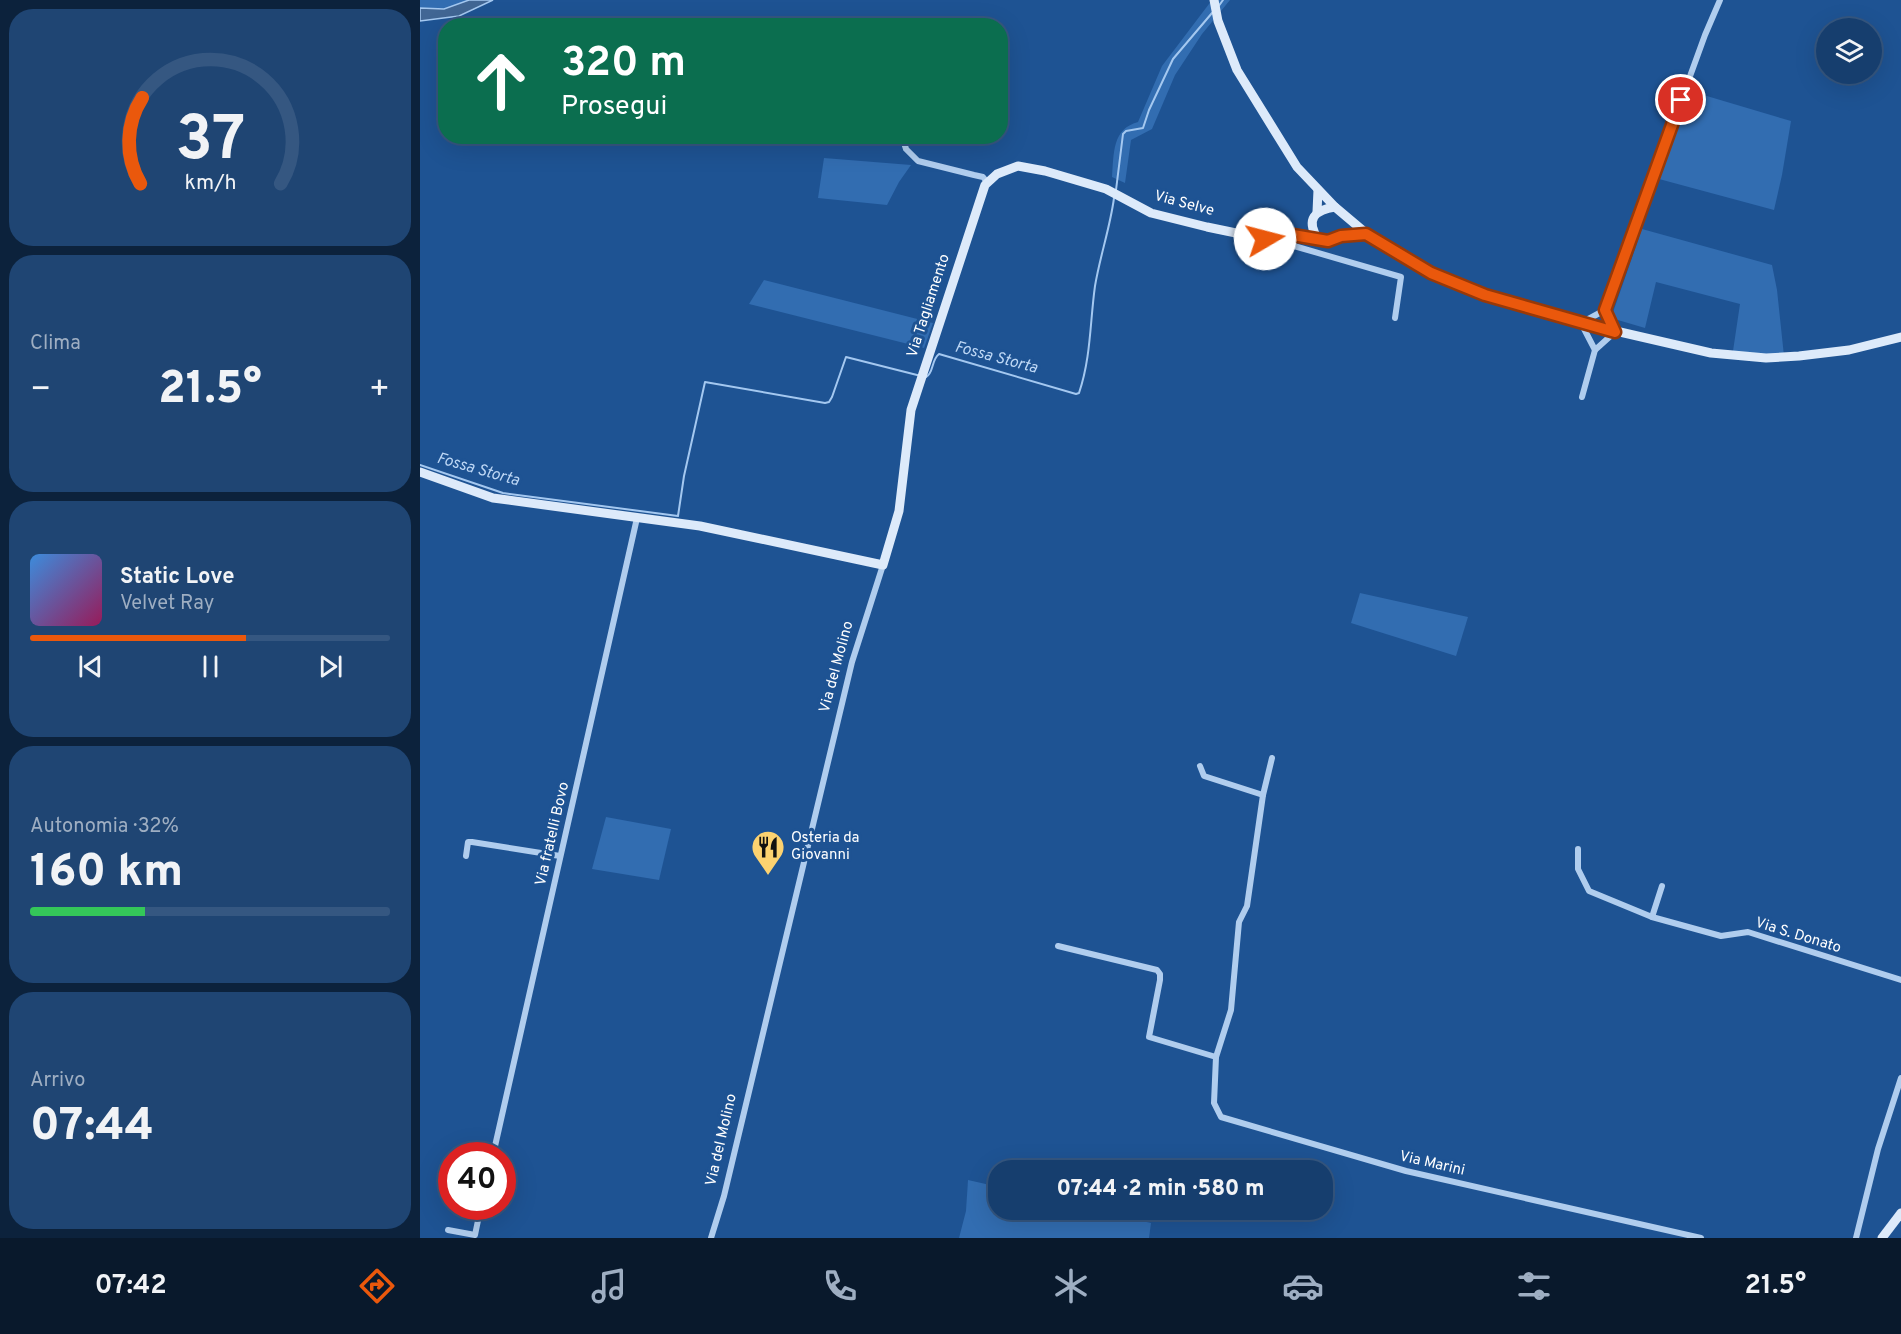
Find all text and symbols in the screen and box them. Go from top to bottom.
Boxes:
map controls [1816,18,1882,84]
button: layers [1816,18,1882,84]
text: 320 m [561,38,686,91]
icon: ahead [462,42,540,120]
pin [1655,74,1706,125]
icon: arrive [1664,83,1697,116]
text: Prosegui [561,90,667,124]
text: 37 [175,104,245,183]
text: km/h [184,171,236,198]
street label: Via Selve [1152,187,1216,221]
position arrow [1233,207,1297,271]
street label: Via Tagliamento [903,252,955,360]
text: Clima [30,331,81,357]
water label: Fossa Storta [952,337,1040,379]
text: 21.5° [158,362,262,419]
text: − [30,370,51,412]
text: + [369,370,390,412]
water label: Fossa Storta [434,449,522,492]
text: Static Love [120,564,234,591]
text: Velvet Ray [120,591,214,617]
street label: Via del Molino [816,619,858,715]
icon: previous [74,650,107,683]
icon: pause [194,650,227,683]
icon: next [314,650,347,683]
street label: Via fratelli Bovo [532,780,574,888]
text: Autonomia · 32% [30,814,179,840]
restaurant icon: Osteria da Giovanni [750,829,786,876]
place label: Osteria da Giovanni [791,829,860,865]
text: 160 km [30,845,183,902]
street label: Via S. Donato [1753,914,1843,958]
text: Arrivo [30,1068,85,1094]
street label: Via del Molino [702,1092,742,1188]
text: 07:44 [30,1099,154,1156]
speed limit sign: 40 [438,1142,516,1220]
street label: Via Marini [1397,1147,1467,1181]
text: 07:44 · 2 min · 580 m [1057,1176,1264,1203]
icon: directions [356,1265,398,1307]
icon: music [588,1265,630,1307]
icon: phone [819,1265,861,1307]
icon: climate [1050,1265,1092,1307]
icon: car [1282,1265,1324,1307]
icon: filters [1513,1265,1555,1307]
text: 07:42 [95,1269,167,1303]
text: 21.5° [1745,1269,1806,1303]

